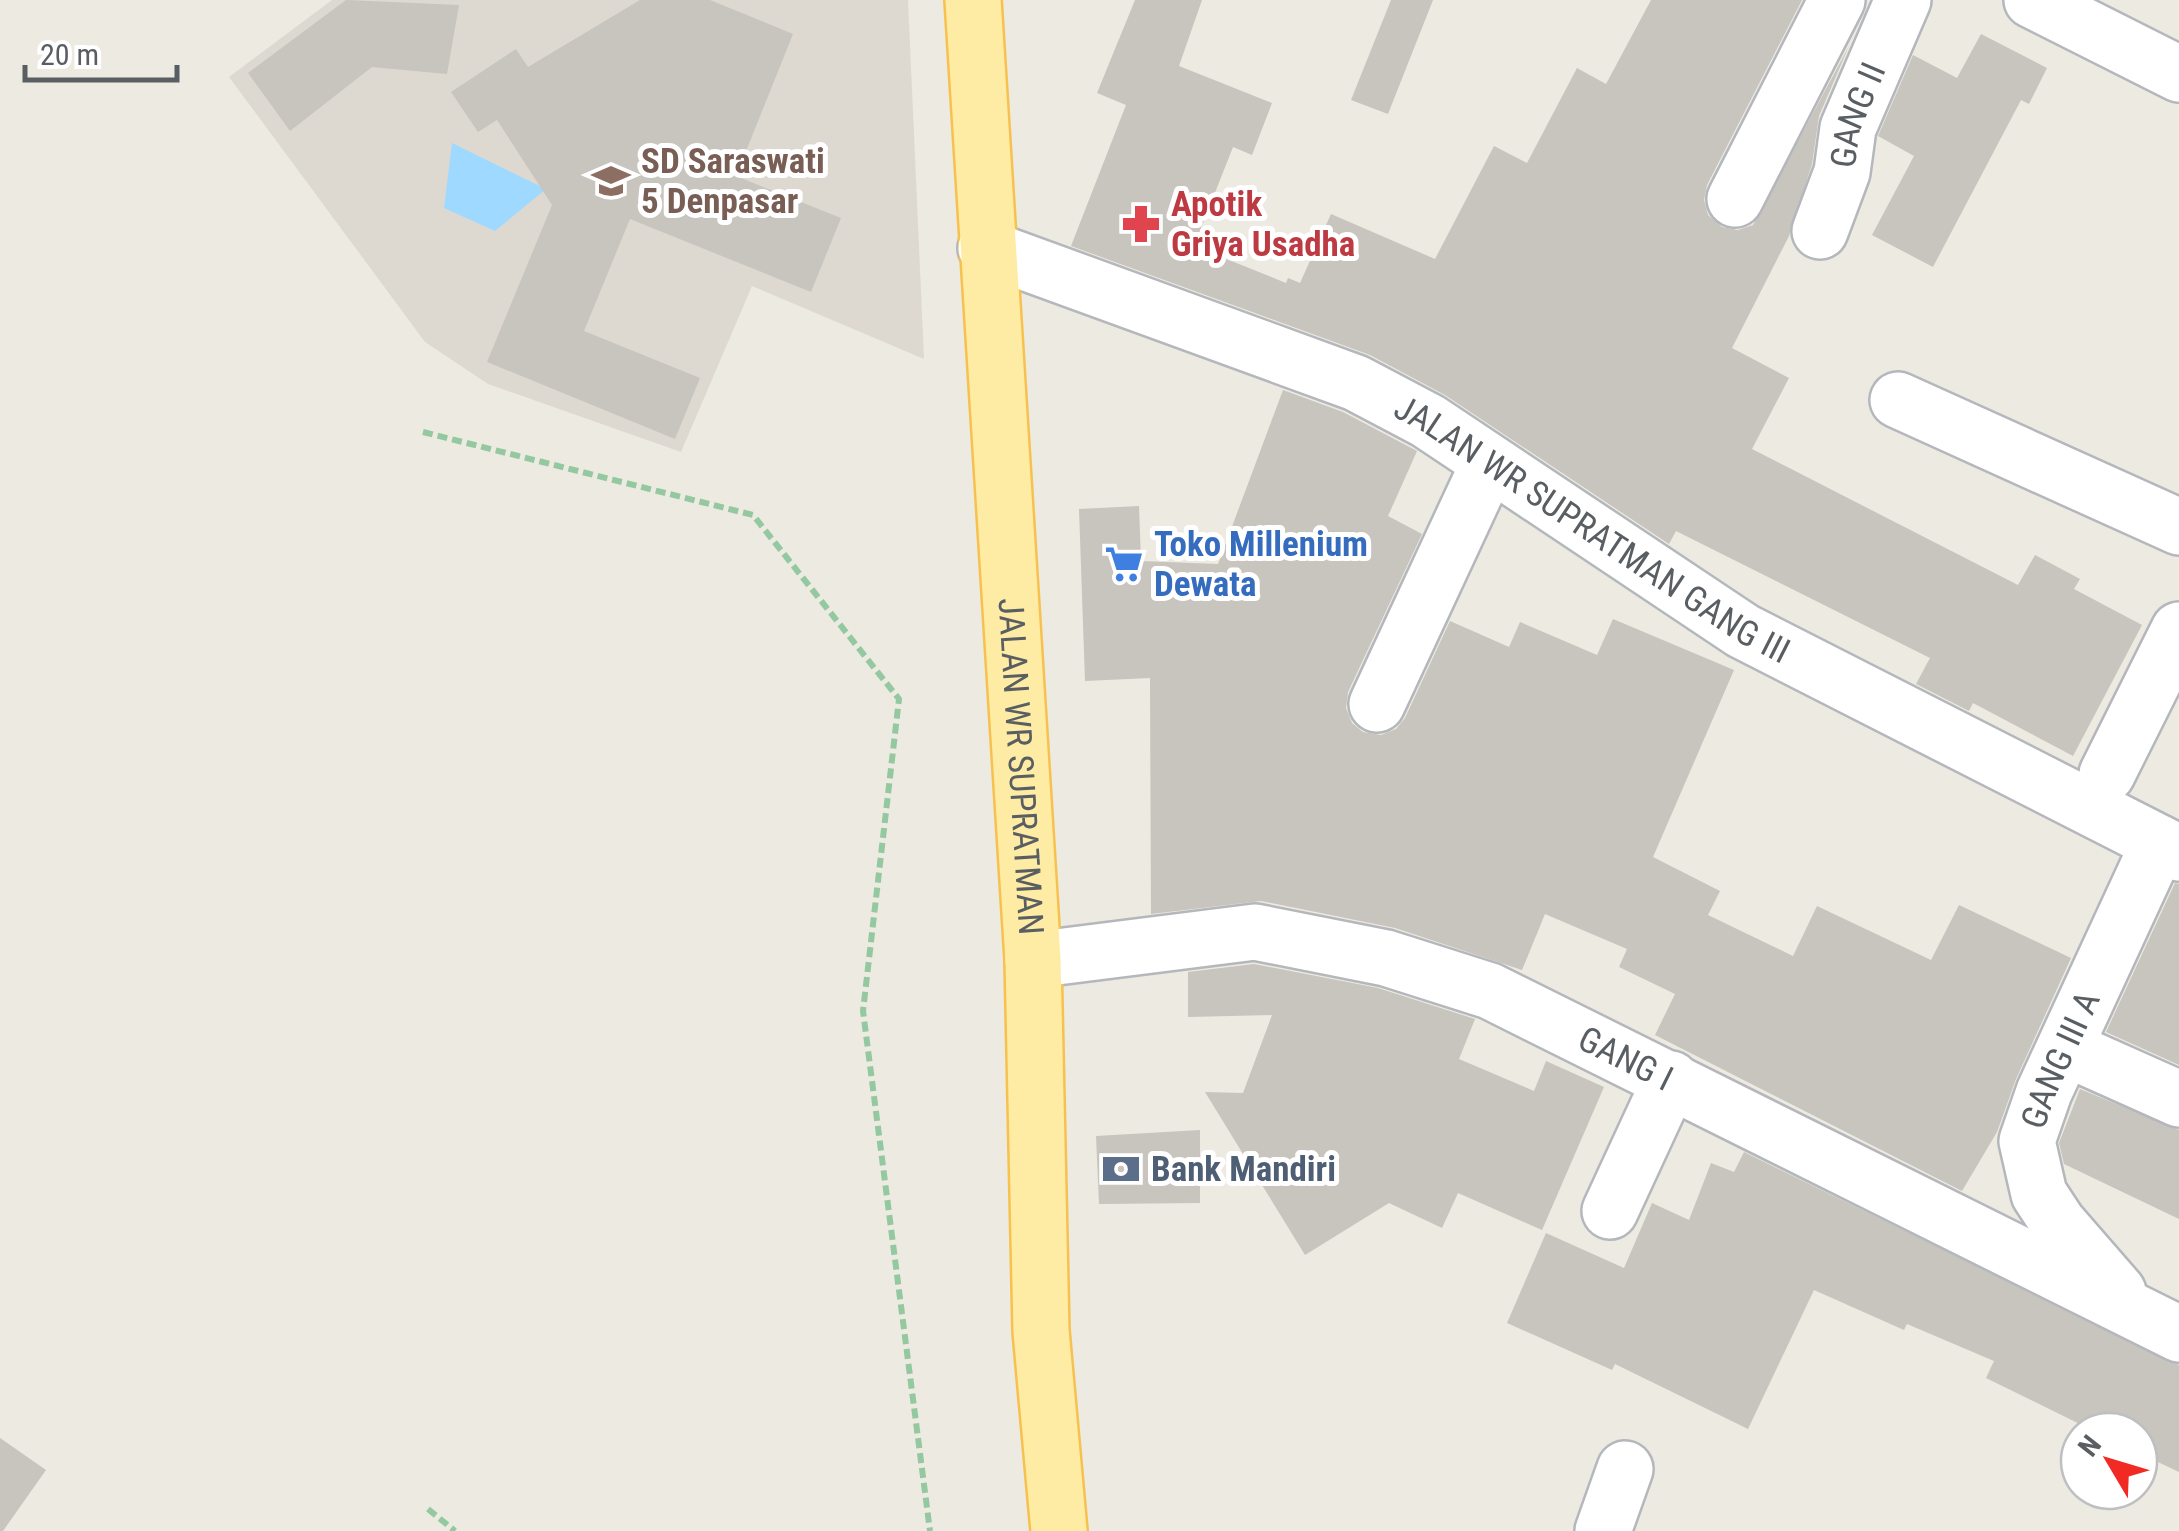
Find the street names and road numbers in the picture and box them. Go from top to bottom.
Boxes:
street label: GANG II [1823,57,1895,170]
street label: JALAN WR SUPRATMAN GANG III [1387,387,1796,672]
street label: JALAN WR SUPRATMAN [989,597,1051,936]
street label: GANG III A [2013,985,2109,1134]
street label: GANG I [1572,1018,1679,1100]

